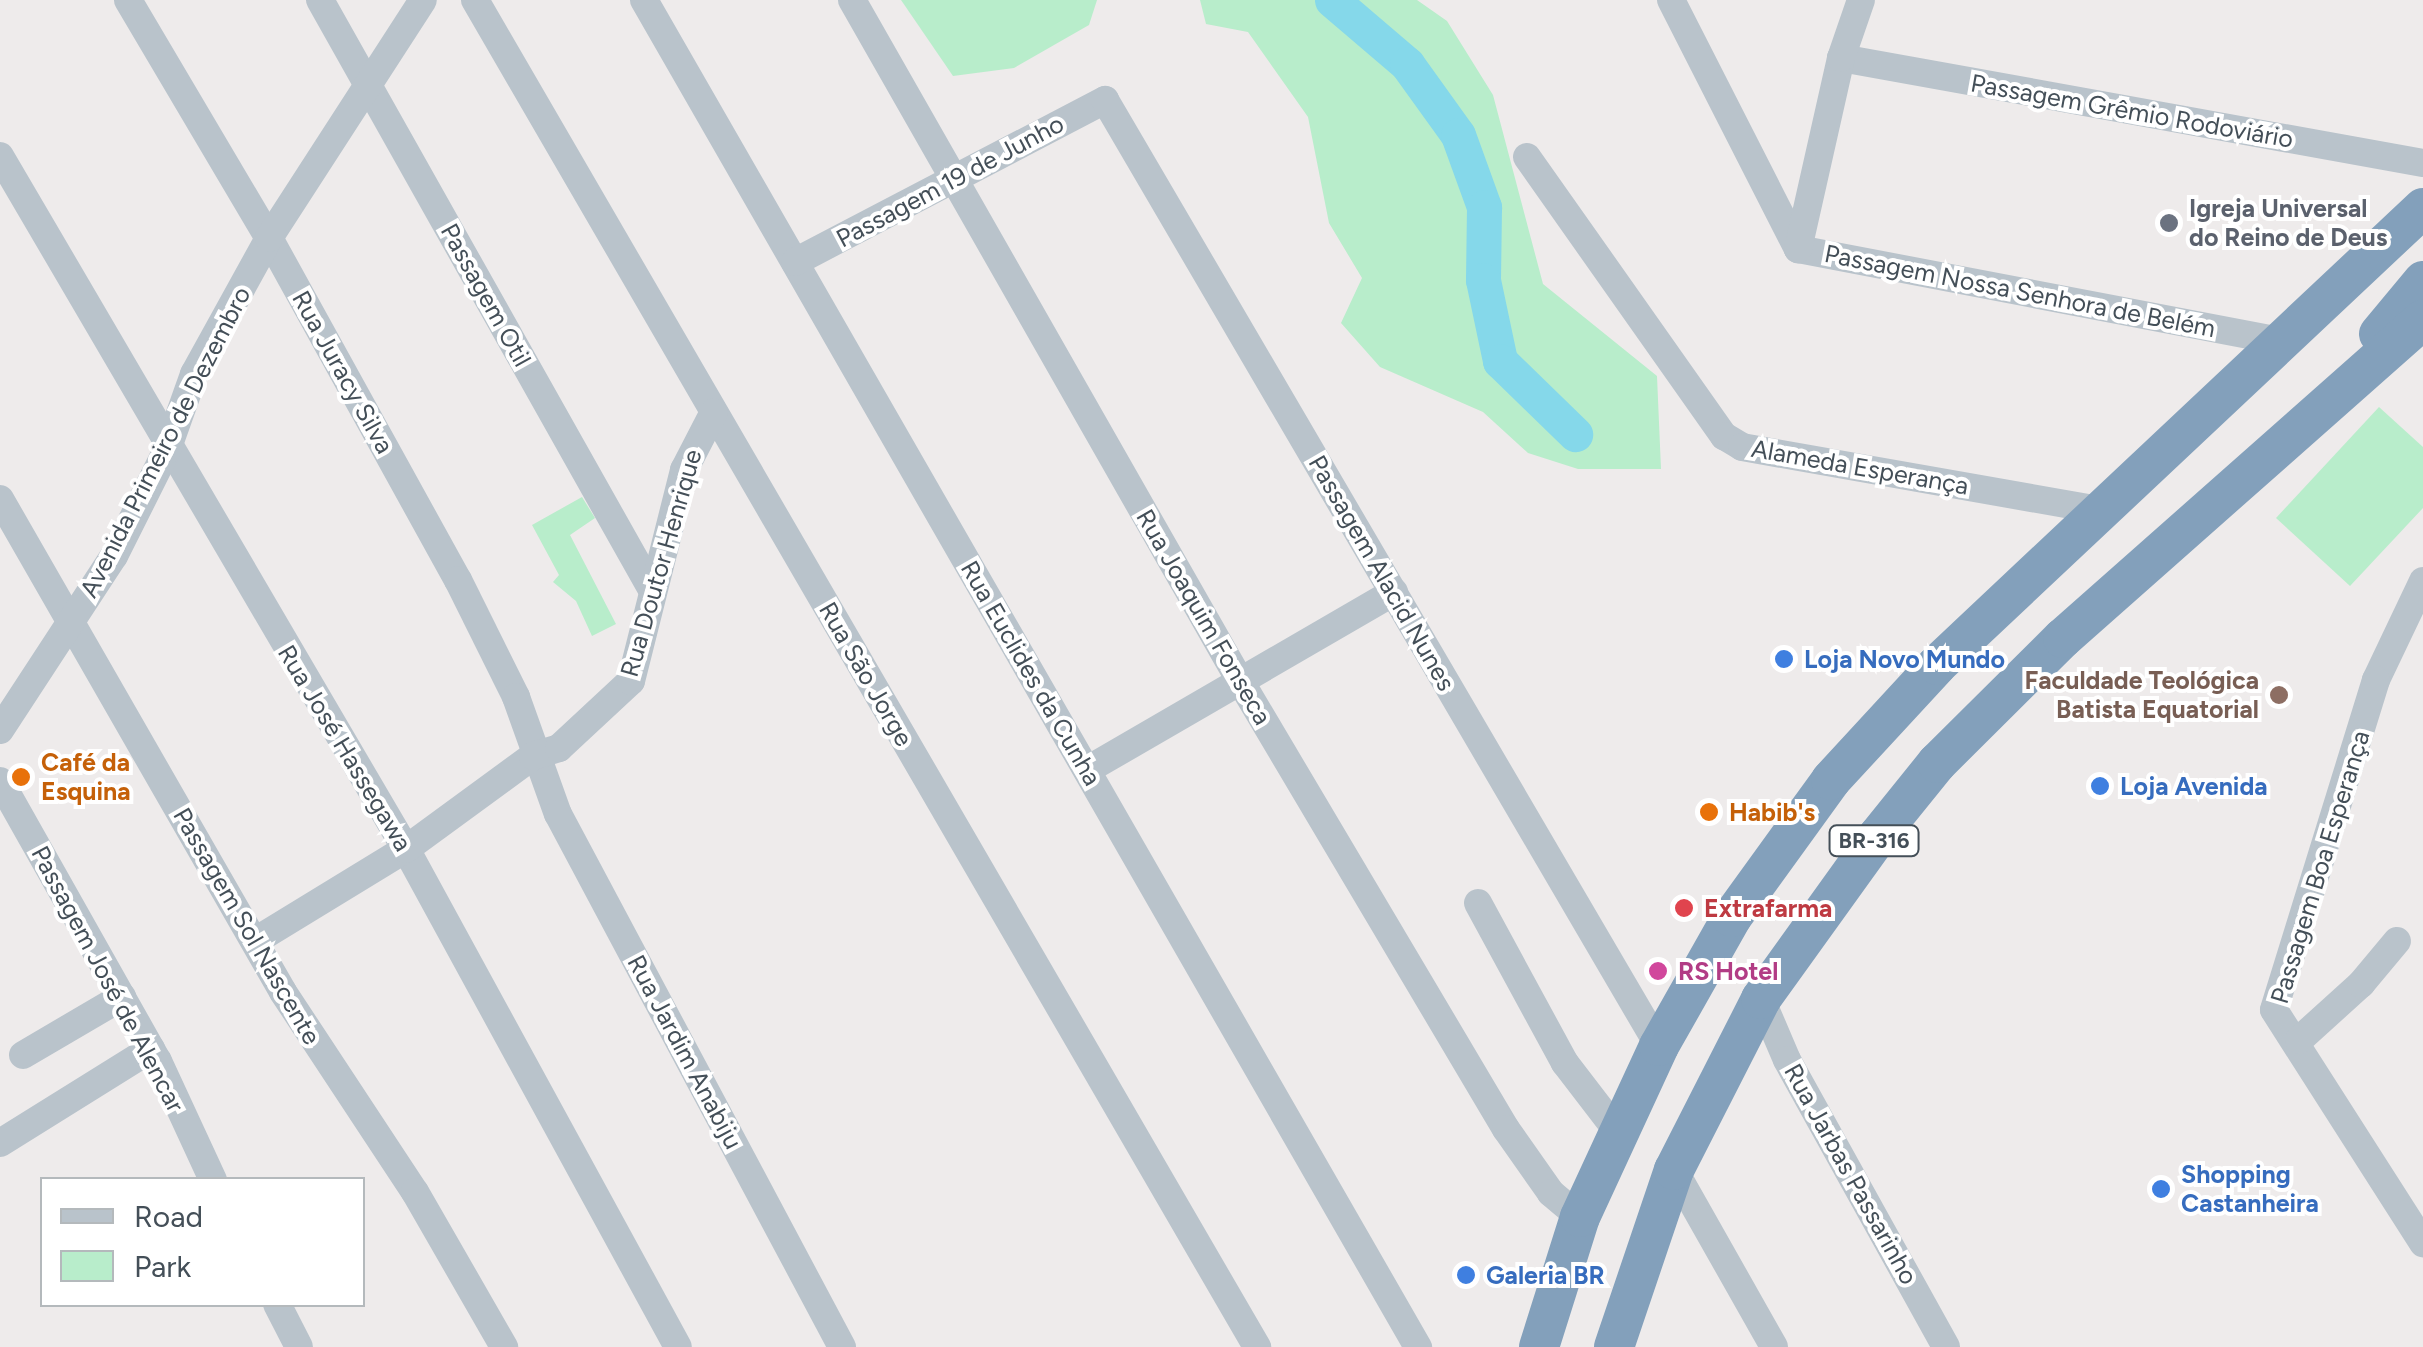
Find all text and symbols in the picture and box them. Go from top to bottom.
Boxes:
street label: Passagem Grêmio Rodoviário [1968,68,2296,154]
street label: Passagem 19 de Junho [831,108,1069,254]
place label: Igreja Universal do Reino de Deus [2189,194,2387,253]
marker: Igreja Universal do Reino de Deus [2158,212,2180,234]
street label: Passagem Otil [434,218,538,372]
street label: Passagem Nossa Senhora de Belém [1822,238,2218,344]
street label: Avenida Primeiro de Dezembro [73,282,257,602]
street label: Rua Juracy Silva [286,285,400,459]
street label: Alameda Esperança [1749,433,1971,501]
street label: Rua Doutor Henrique [614,446,708,680]
street label: Passagem Alacid Nunes [1302,450,1462,696]
street label: Rua Joaquim Fonseca [1130,504,1278,730]
street label: Rua Euclides da Cunha [954,555,1108,791]
street label: Rua São Jorge [813,597,919,751]
street label: Rua José Hassegawa [272,639,418,857]
place label: Loja Novo Mundo [1804,644,2005,674]
marker: Loja Novo Mundo [1773,648,1795,670]
place label: Faculdade Teológica Batista Equatorial [2025,666,2259,725]
marker: Faculdade Teológica Batista Equatorial [2268,684,2290,706]
street label: Passagem Boa Esperança [2264,727,2376,1007]
place label: Café da Esquina [41,748,130,807]
marker: Café da Esquina [10,766,32,788]
place label: Loja Avenida [2120,771,2268,801]
marker: Loja Avenida [2089,775,2111,797]
place label: Habib's [1729,797,1815,827]
marker: Habib's [1698,801,1720,823]
street label: Passagem Sol Nascente [167,802,327,1050]
road number: BR-316 [1826,824,1922,858]
street label: Passagem José de Alencar [25,841,191,1117]
place label: Extrafarma [1704,893,1832,923]
marker: Extrafarma [1673,897,1695,919]
street label: Rua Jardim Anabiju [621,950,749,1154]
place label: RS Hotel [1678,956,1778,986]
marker: RS Hotel [1647,960,1669,982]
street label: Rua Jarbas Passarinho [1778,1058,1924,1290]
place label: Shopping Castanheira [2181,1160,2319,1219]
legend [40,1177,365,1307]
marker: Shopping Castanheira [2150,1178,2172,1200]
text: Road [134,1198,203,1235]
text: Park [134,1248,191,1285]
place label: Galeria BR [1486,1260,1605,1290]
marker: Galeria BR [1455,1264,1477,1286]

